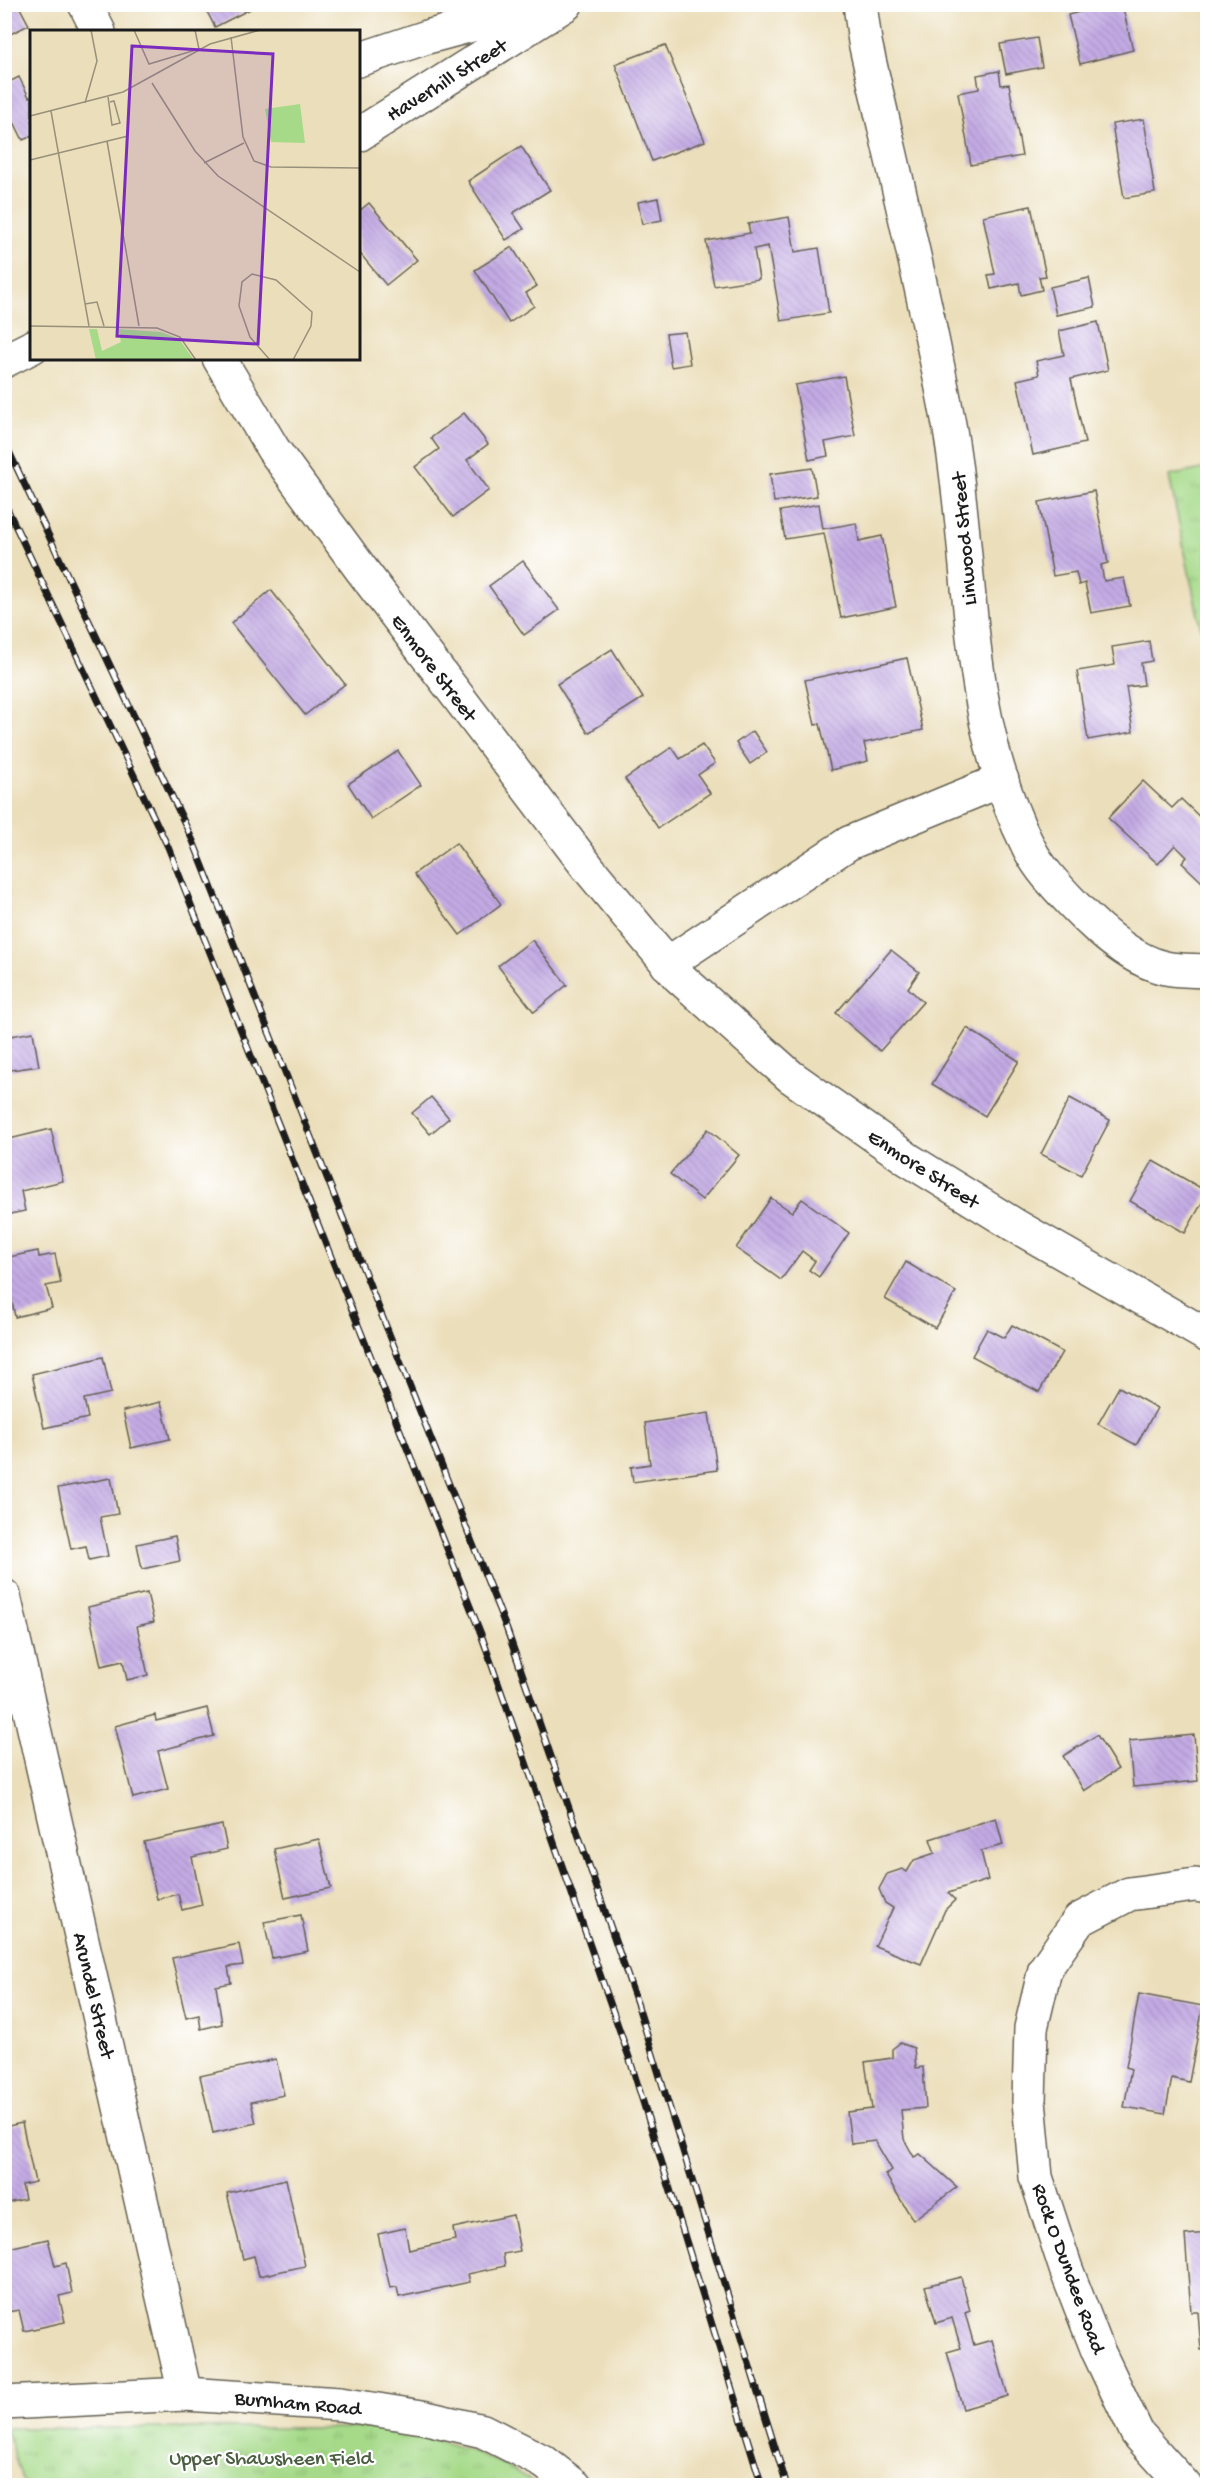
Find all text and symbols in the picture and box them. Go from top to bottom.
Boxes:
inset map [30,30,360,360]
street label: Haverhill Street [383,34,515,129]
street label: Linwood Street [948,469,985,606]
street label: Enmore Street [384,610,482,730]
street label: Enmore Street [862,1126,985,1218]
street label: Arundel Street [65,1930,119,2064]
street label: Rock O Dundee Road [1024,2181,1110,2359]
street label: Burnham Road [233,2387,364,2424]
park label: Upper Shawsheen Field [169,2448,375,2473]

